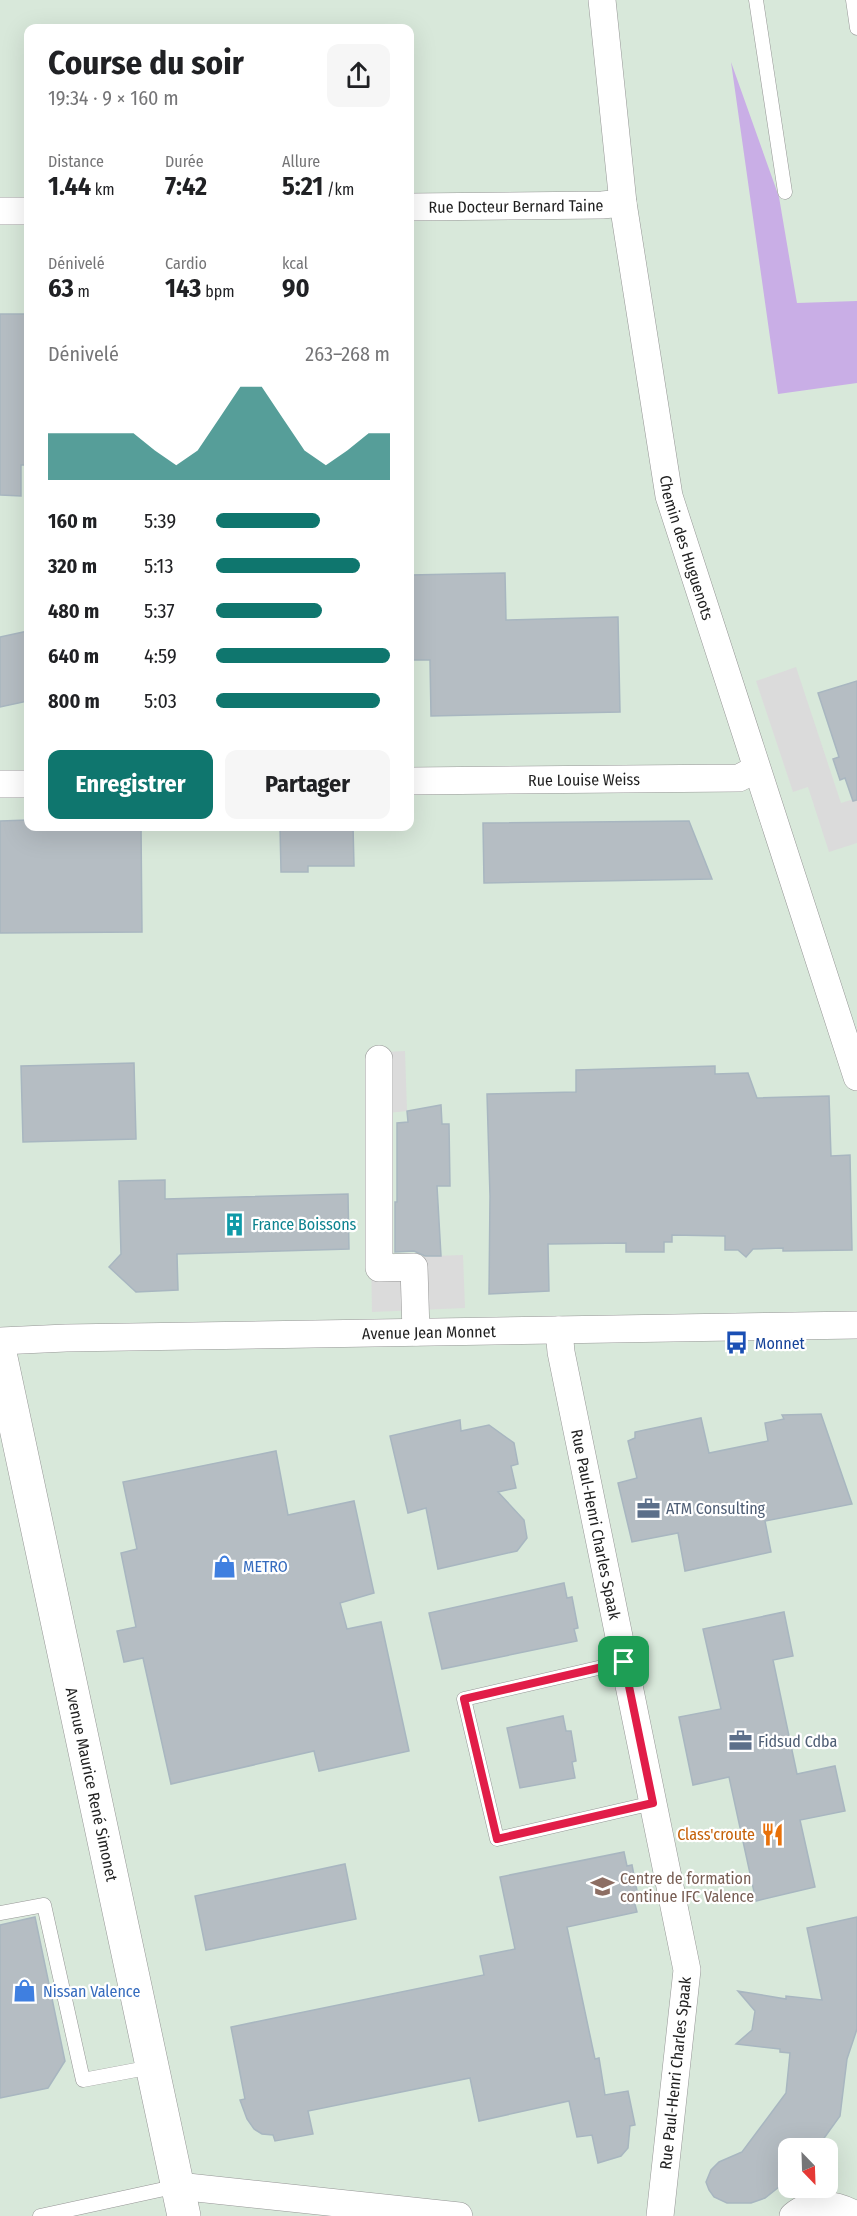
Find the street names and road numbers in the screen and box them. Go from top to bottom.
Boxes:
street label: Rue Docteur Bernard Taine [428,196,604,217]
street label: Chemin des Huguenots [656,474,718,623]
street label: Rue Louise Weiss [528,770,640,790]
street label: Avenue Jean Monnet [362,1322,497,1343]
street label: Rue Paul-Henri Charles Spaak [567,1428,624,1622]
street label: Avenue Maurice René Simonet [62,1686,122,1884]
street label: Rue Paul-Henri Charles Spaak [656,1975,695,2170]

